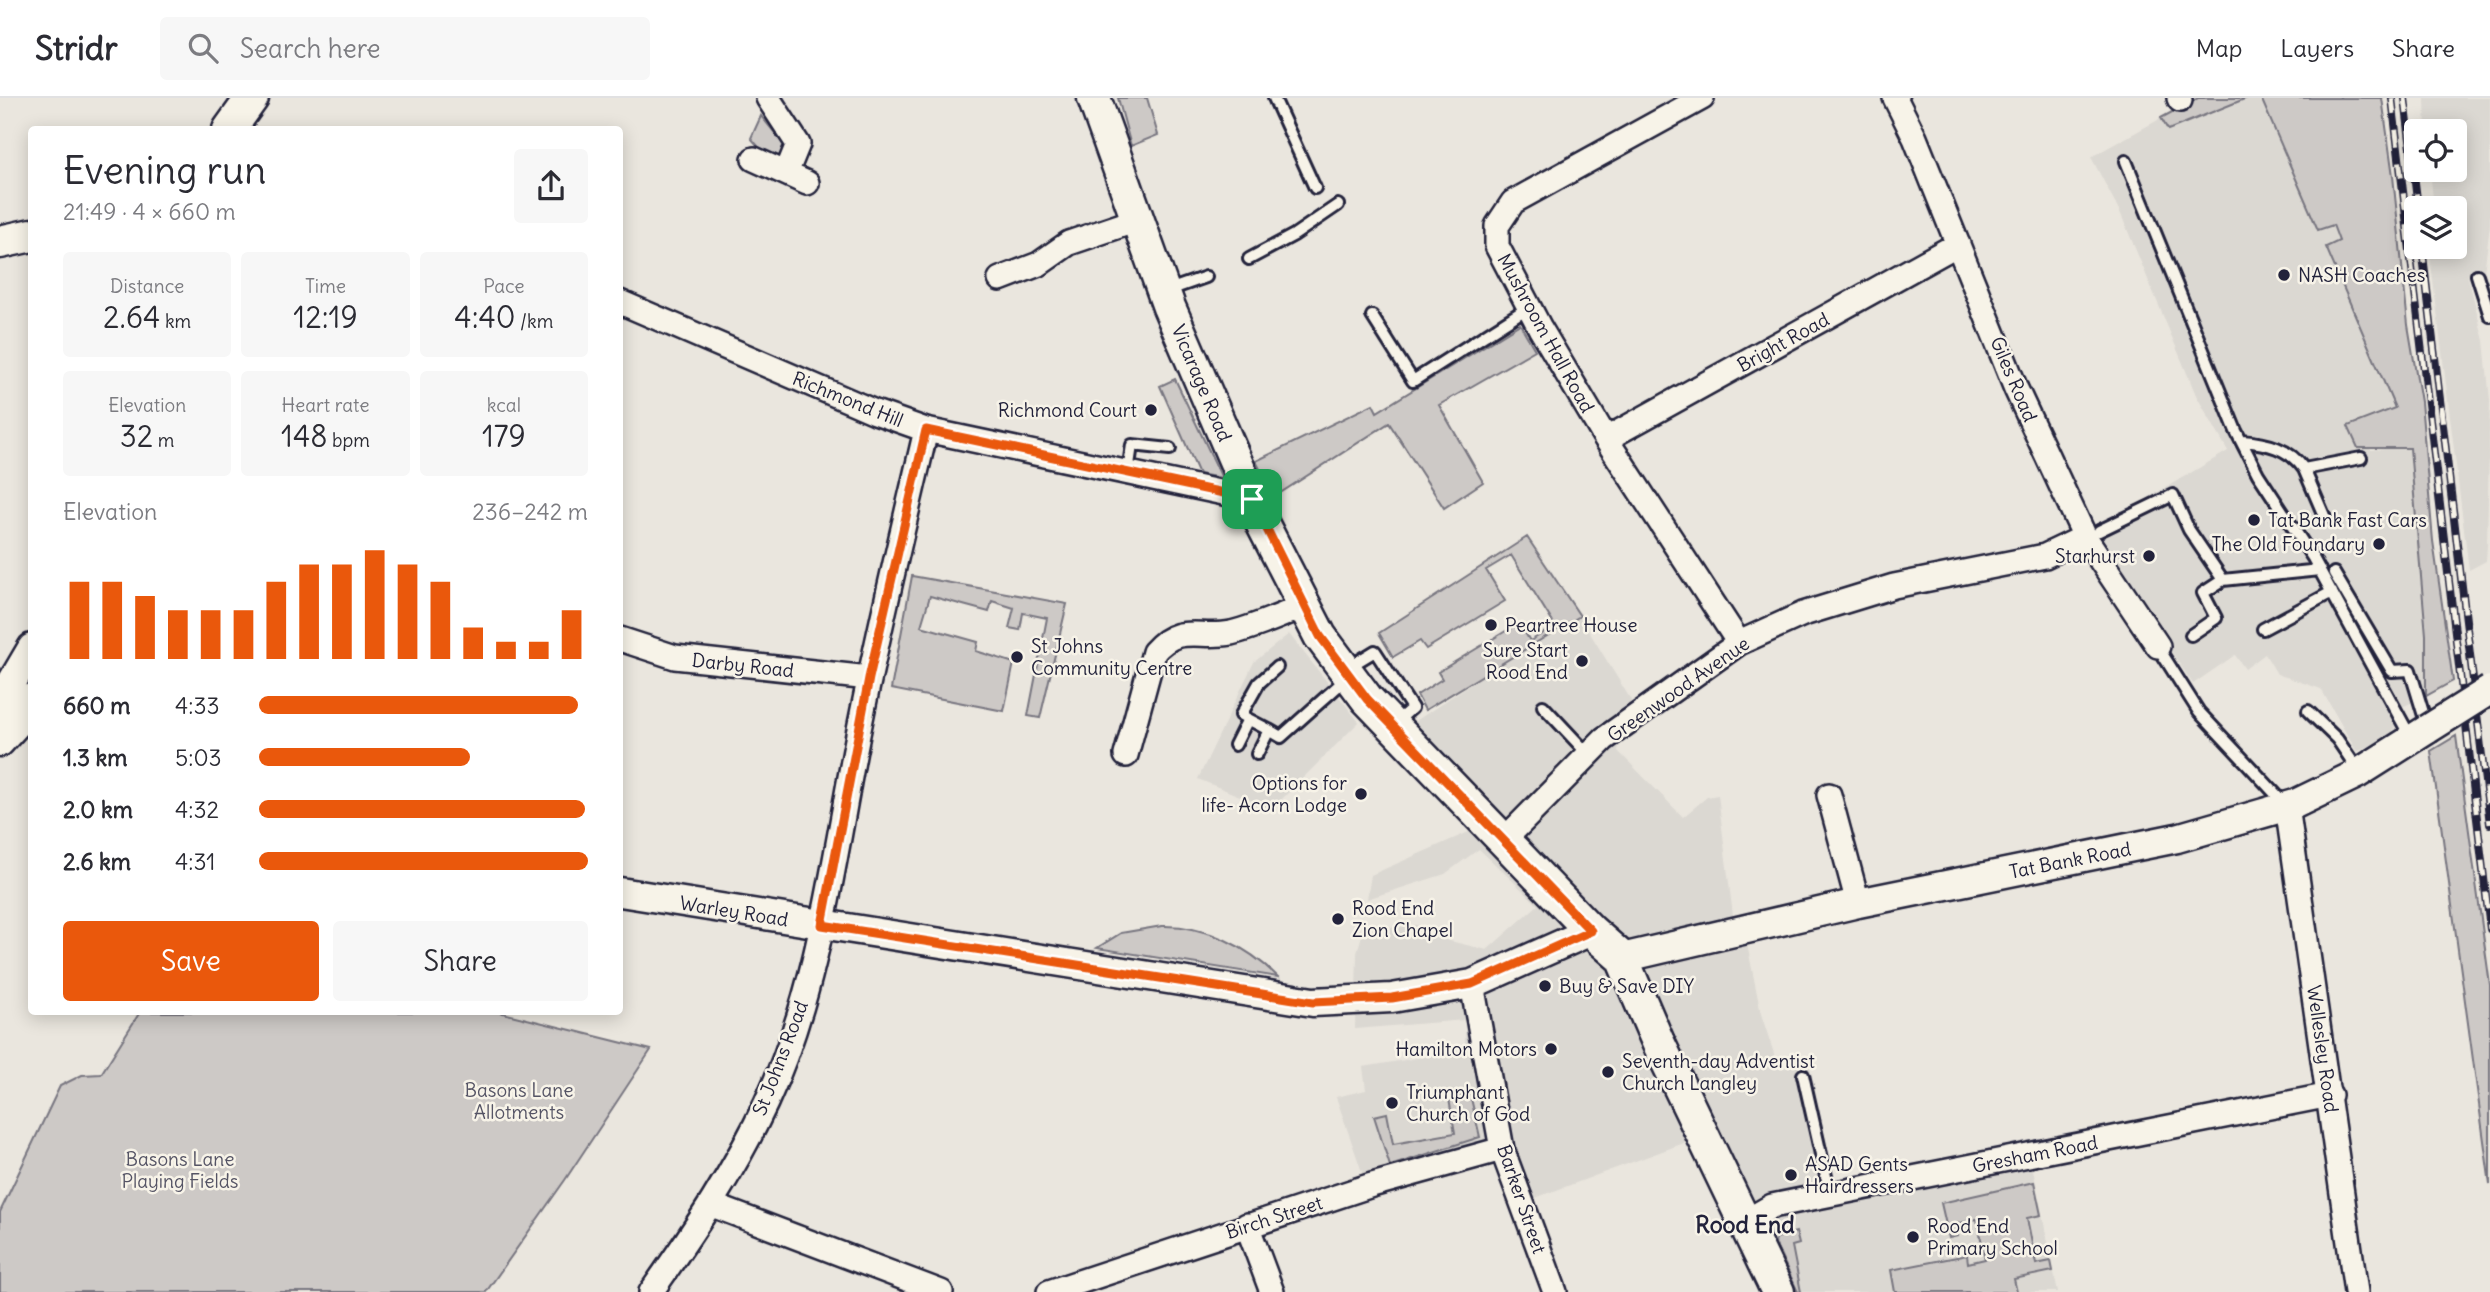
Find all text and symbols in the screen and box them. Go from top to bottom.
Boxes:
search box [160,17,650,80]
text: Stridr [35,27,118,69]
icon: search [184,29,222,67]
text: Search here [240,32,381,65]
text: Map [2196,33,2242,63]
text: Layers [2280,33,2354,63]
text: Share [2392,33,2455,63]
map controls [2404,119,2467,259]
button: locate [2404,119,2467,182]
text: Evening run [63,147,266,194]
button: share [514,149,588,223]
button: layers [2404,196,2467,259]
text: 21:49 · 4 × 660 m [63,197,236,226]
street label: Mushroom Hall Road [1492,249,1600,417]
place label: NASH Coaches [2298,263,2425,287]
marker: NASH Coaches [2276,267,2292,283]
text: Distance [110,274,184,298]
text: Time [305,274,346,298]
text: Pace [483,274,524,298]
text: 2.64 [103,298,160,336]
text: 12:19 [293,298,358,336]
text: 4:40 [454,298,516,336]
street label: Bright Road [1733,307,1833,377]
text: km [160,309,191,333]
text: /km [516,309,553,333]
street label: Vicarage Road [1167,321,1237,445]
street label: Giles Road [1985,333,2043,425]
street label: Richmond Hill [789,366,907,432]
text: Elevation [108,393,186,417]
text: Heart rate [281,393,370,417]
text: kcal [487,393,521,417]
place label: Richmond Court [998,398,1137,422]
marker: Richmond Court [1143,402,1159,418]
text: 32 [120,417,153,455]
text: 148 [281,417,328,455]
text: 179 [482,417,526,455]
text: m [153,428,175,452]
text: bpm [328,428,370,452]
pin [1222,469,1282,529]
icon: arrive [1233,480,1271,518]
text: Elevation [63,497,157,526]
text: 236–242 m [472,497,588,526]
place label: Tat Bank Fast Cars [2268,508,2427,532]
marker: Tat Bank Fast Cars [2246,512,2262,528]
place label: The Old Foundary [2211,532,2365,556]
marker: The Old Foundary [2371,536,2387,552]
place label: Starhurst [2055,544,2135,568]
marker: Starhurst [2141,548,2157,564]
place label: Peartree House [1505,613,1637,637]
marker: Peartree House [1483,617,1499,633]
street label: Greenwood Avenue [1602,631,1754,747]
place label: St Johns Community Centre [1031,634,1192,680]
place label: Sure Start Rood End [1483,638,1568,684]
street label: Darby Road [691,648,795,682]
marker: St Johns Community Centre [1009,649,1025,665]
marker: Sure Start Rood End [1574,653,1590,669]
text: 660 m [63,691,130,720]
text: 4:33 [175,691,220,720]
text: 1.3 km [63,743,127,772]
text: 5:03 [175,743,222,772]
place label: Options for life- Acorn Lodge [1201,771,1347,817]
marker: Options for life- Acorn Lodge [1353,786,1369,802]
text: 2.0 km [63,795,133,824]
text: 4:32 [175,795,219,824]
street label: Tat Bank Road [2007,836,2133,884]
text: 2.6 km [63,847,131,876]
text: 4:31 [175,847,215,876]
street label: Warley Road [678,891,790,931]
place label: Rood End Zion Chapel [1352,896,1453,942]
marker: Rood End Zion Chapel [1330,911,1346,927]
button: Save [63,921,319,1001]
button: Share [333,921,588,1001]
place label: Buy & Save DIY [1559,974,1695,998]
marker: Buy & Save DIY [1537,978,1553,994]
street label: Wellesley Road [2302,984,2344,1114]
street label: St Johns Road [747,997,813,1119]
place label: Hamilton Motors [1395,1037,1537,1061]
marker: Hamilton Motors [1543,1041,1559,1057]
place label: Seventh-day Adventist Church Langley [1622,1049,1815,1095]
marker: Seventh-day Adventist Church Langley [1600,1064,1616,1080]
park label: Basons Lane Allotments [464,1078,574,1124]
place label: Triumphant Church of God [1406,1080,1530,1126]
marker: Triumphant Church of God [1384,1095,1400,1111]
street label: Gresham Road [1970,1130,2100,1178]
street label: Barker Street [1492,1141,1552,1257]
park label: Basons Lane Playing Fields [122,1147,238,1193]
place label: ASAD Gents Hairdressers [1805,1152,1914,1198]
marker: ASAD Gents Hairdressers [1783,1167,1799,1183]
street label: Birch Street [1223,1190,1325,1244]
district label: Rood End [1695,1210,1795,1239]
place label: Rood End Primary School [1927,1214,2058,1260]
marker: Rood End Primary School [1905,1229,1921,1245]

